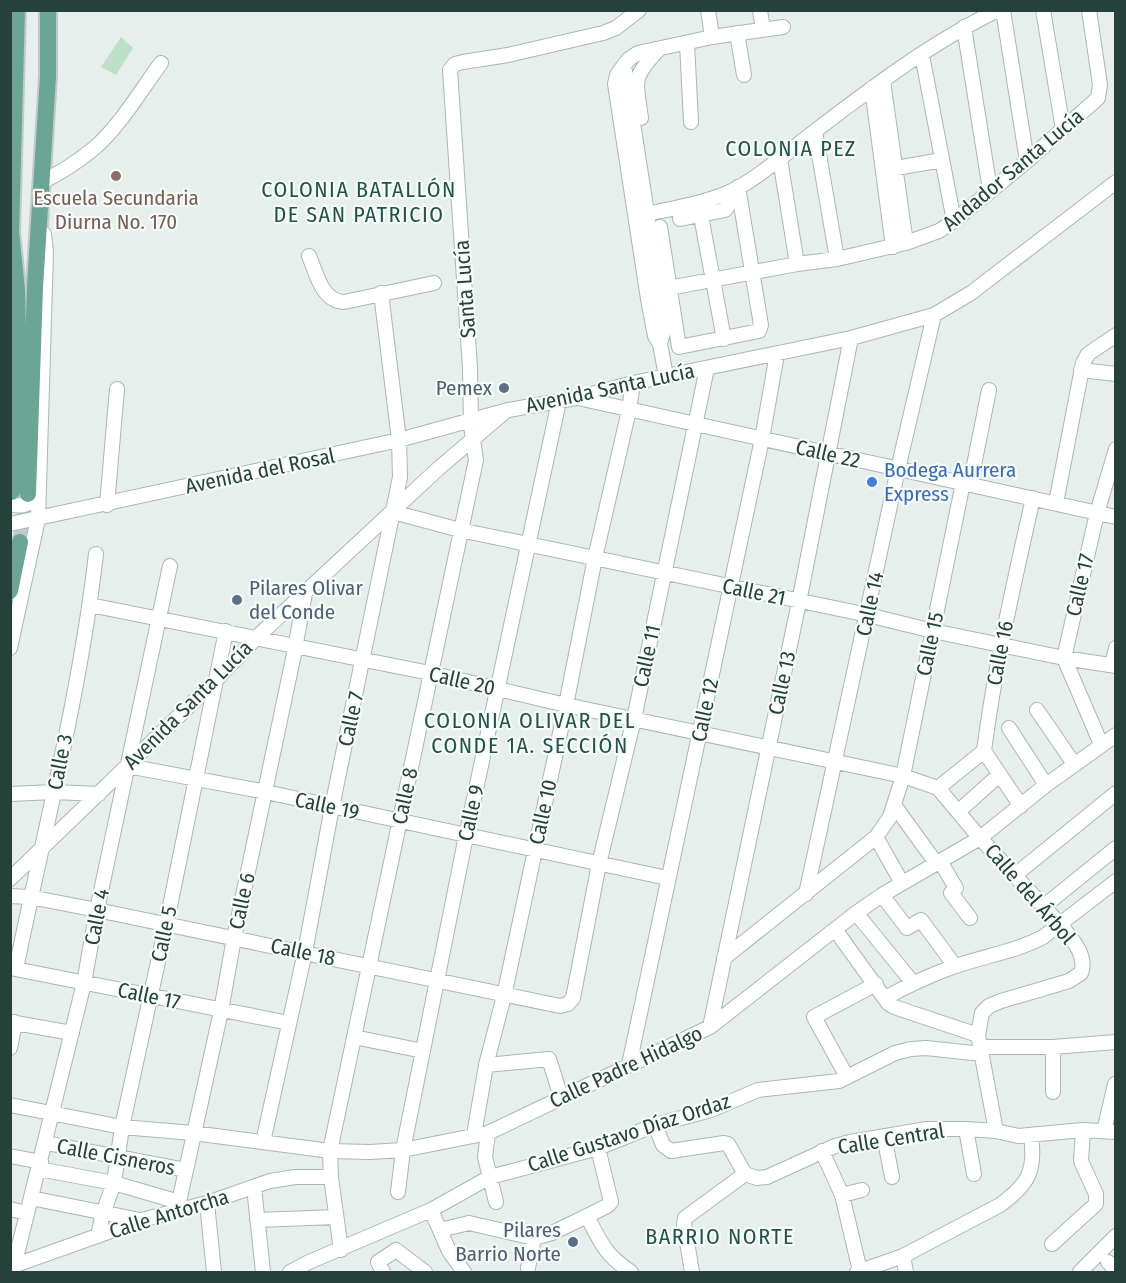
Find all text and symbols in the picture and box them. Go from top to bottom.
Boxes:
street label: Andador Santa Lucía [937,103,1089,237]
district label: COLONIA PEZ [725,135,857,162]
marker: Escuela Secundaria Diurna No. 170 [109,169,123,183]
district label: COLONIA BATALLÓN DE SAN PATRICIO [261,176,457,228]
place label: Escuela Secundaria Diurna No. 170 [33,185,199,235]
street label: Santa Lucía [449,239,481,339]
street label: Avenida Santa Lucía [523,357,697,419]
place label: Pemex [436,375,493,401]
marker: Pemex [497,381,511,395]
street label: Calle 22 [793,434,863,474]
street label: Avenida del Rosal [183,442,338,500]
place label: Bodega Aurrera Express [884,457,1016,507]
marker: Bodega Aurrera Express [865,475,879,489]
street label: Calle 17 [1060,551,1100,619]
street label: Calle 14 [851,569,889,639]
street label: Calle 21 [720,573,788,611]
place label: Pilares Olivar del Conde [249,575,363,625]
marker: Pilares Olivar del Conde [230,593,244,607]
street label: Calle 15 [911,610,949,678]
street label: Calle 16 [981,618,1019,688]
street label: Calle 11 [628,623,666,689]
street label: Avenida Santa Lucía [118,635,258,775]
street label: Calle 13 [763,649,801,717]
street label: Calle 20 [426,661,498,701]
street label: Calle 12 [686,676,724,744]
street label: Calle 7 [333,689,369,749]
district label: COLONIA OLIVAR DEL CONDE 1A. SECCIÓN [424,707,636,759]
street label: Calle 3 [42,732,78,792]
street label: Calle 8 [386,765,424,827]
street label: Calle 10 [523,777,563,847]
street label: Calle 9 [452,782,490,844]
street label: Calle 19 [292,787,362,825]
street label: Calle del Árbol [979,838,1081,950]
street label: Calle 6 [223,870,261,932]
street label: Calle 4 [79,887,115,947]
street label: Calle 5 [145,904,183,964]
street label: Calle 18 [268,932,338,972]
street label: Calle 17 [115,977,183,1015]
street label: Calle Padre Hidalgo [545,1020,707,1114]
street label: Calle Gustavo Díaz Ordaz [524,1088,734,1178]
street label: Calle Central [836,1118,947,1160]
street label: Calle Cisneros [55,1133,177,1181]
street label: Calle Antorcha [106,1183,232,1245]
place label: Pilares Barrio Norte [455,1217,561,1267]
district label: BARRIO NORTE [645,1223,795,1250]
marker: Pilares Barrio Norte [566,1235,580,1249]

